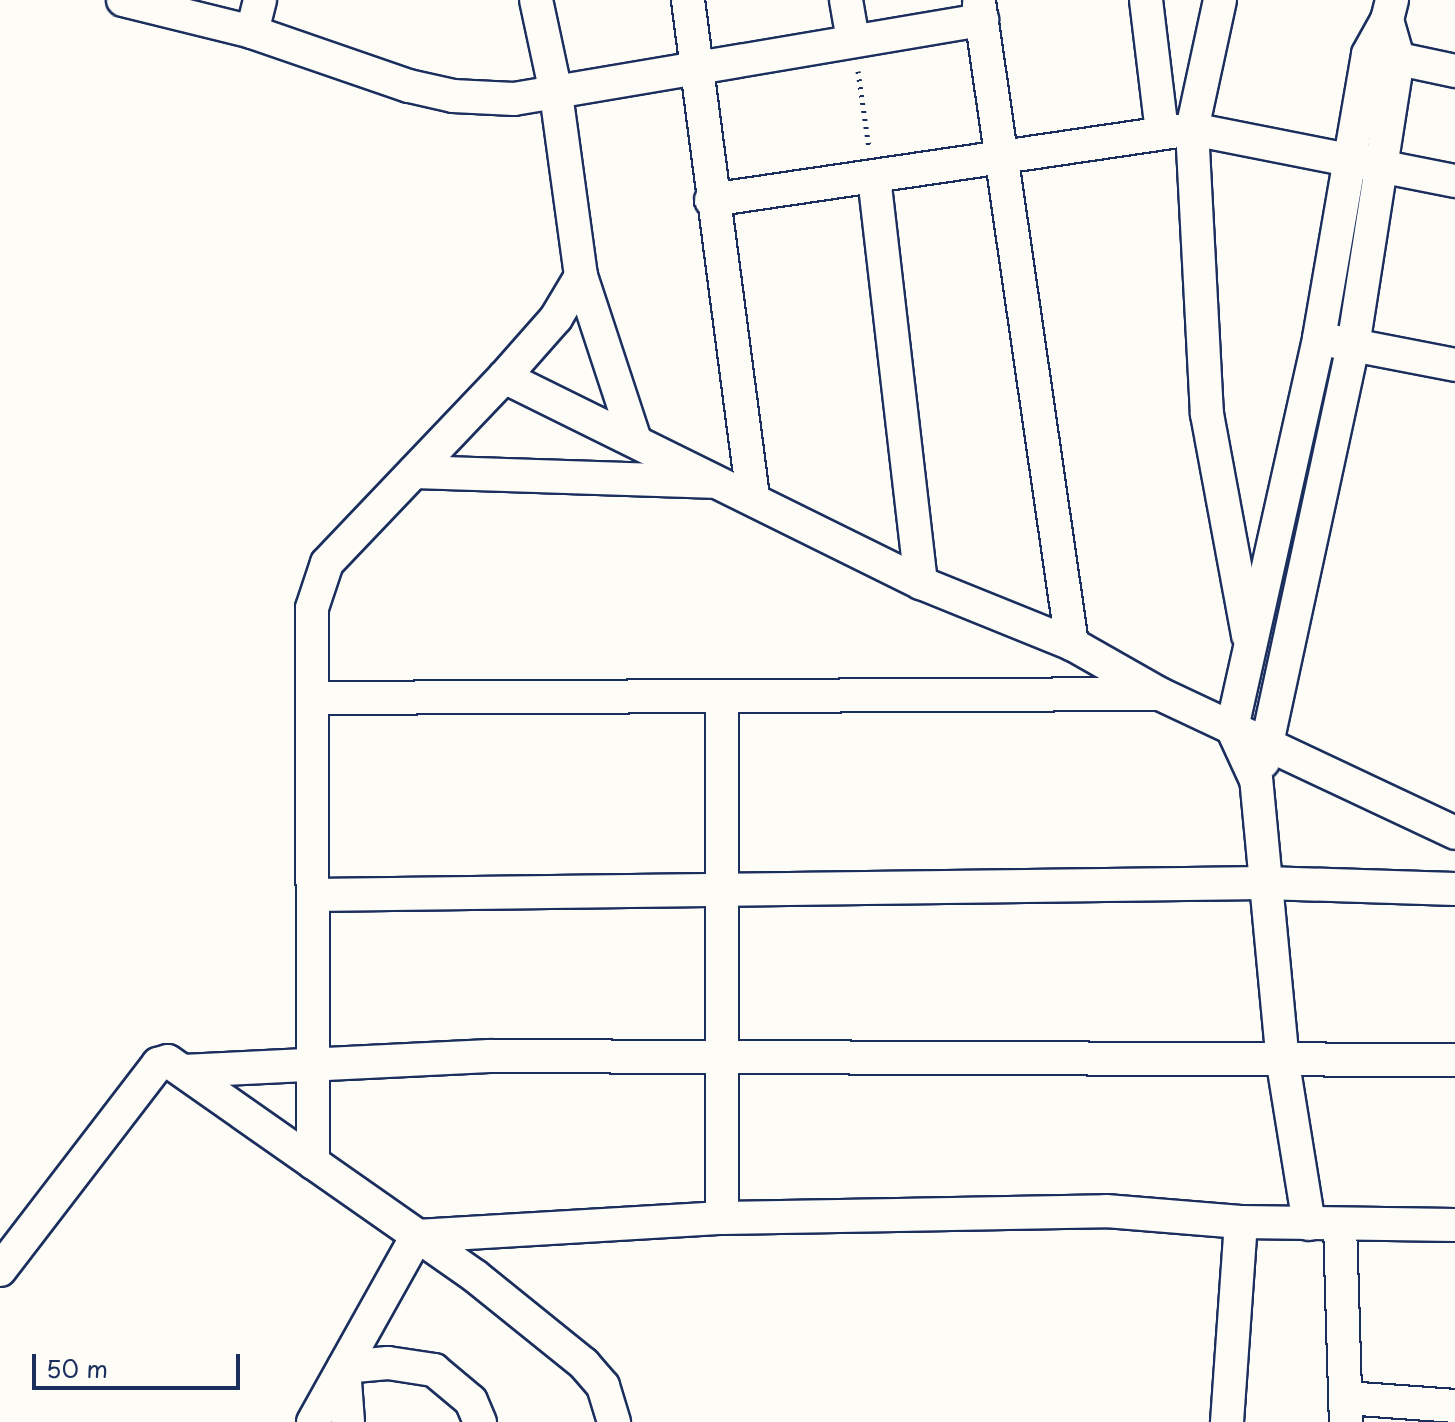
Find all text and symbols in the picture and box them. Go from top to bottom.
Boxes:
scale bar [36,1338,244,1388]
text: 50 m [46,1350,108,1386]

